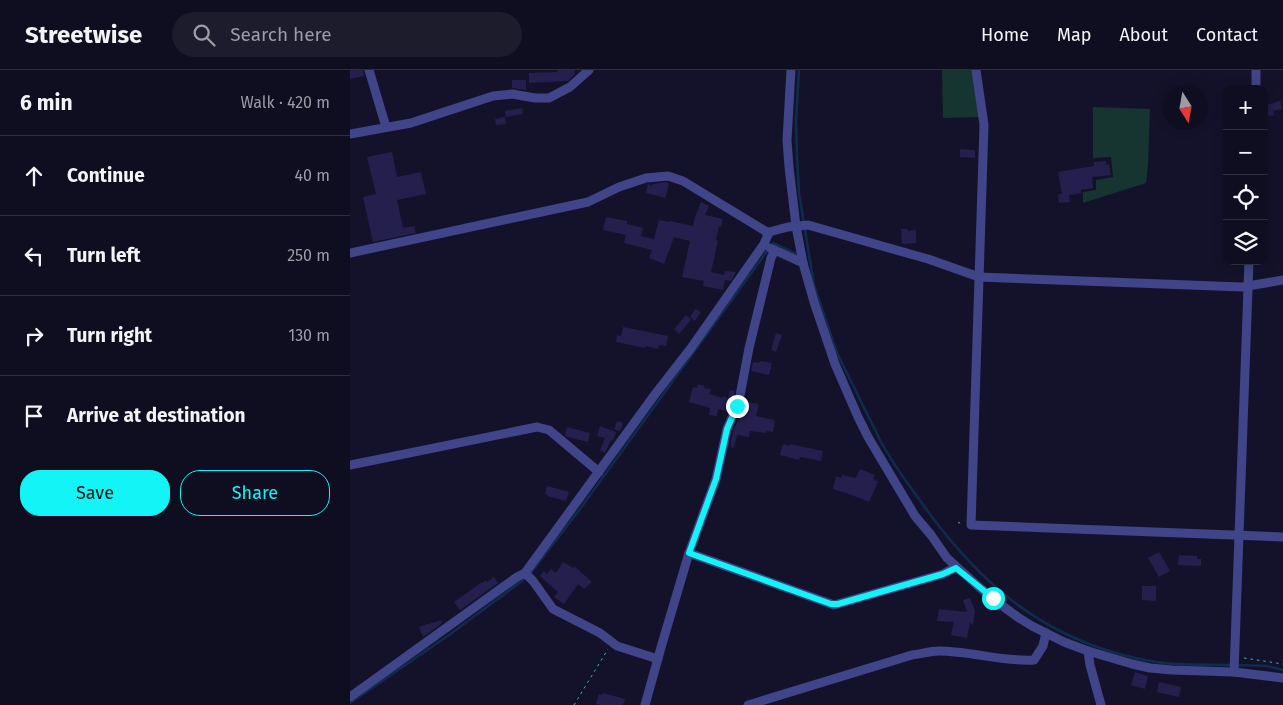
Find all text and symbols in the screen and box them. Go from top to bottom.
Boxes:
search box [172,12,522,57]
text: Streetwise [25,21,142,49]
icon: search [190,21,218,49]
text: Search here [230,23,332,46]
text: Home [981,24,1029,46]
text: Map [1057,24,1091,46]
text: About [1119,24,1168,46]
text: Contact [1196,24,1258,46]
north arrow [1163,85,1208,130]
map controls [1223,85,1268,265]
button: + [1223,85,1268,130]
text: 6 min [20,90,73,116]
text: Walk · 420 m [241,93,330,112]
button: − [1223,130,1268,175]
icon: ahead [20,162,48,190]
text: Continue [67,164,145,187]
text: 40 m [295,166,330,185]
button: locate [1223,175,1268,220]
button: layers [1223,220,1268,265]
icon: left [20,242,48,270]
text: Turn left [67,244,141,267]
text: 250 m [287,246,330,265]
icon: right [20,322,48,350]
text: Turn right [67,324,152,347]
text: 130 m [288,326,330,345]
route end [726,395,749,418]
icon: arrive [20,402,48,430]
text: Arrive at destination [67,404,246,427]
button: Save [20,470,170,516]
button: Share [180,470,330,516]
route start [982,587,1005,610]

